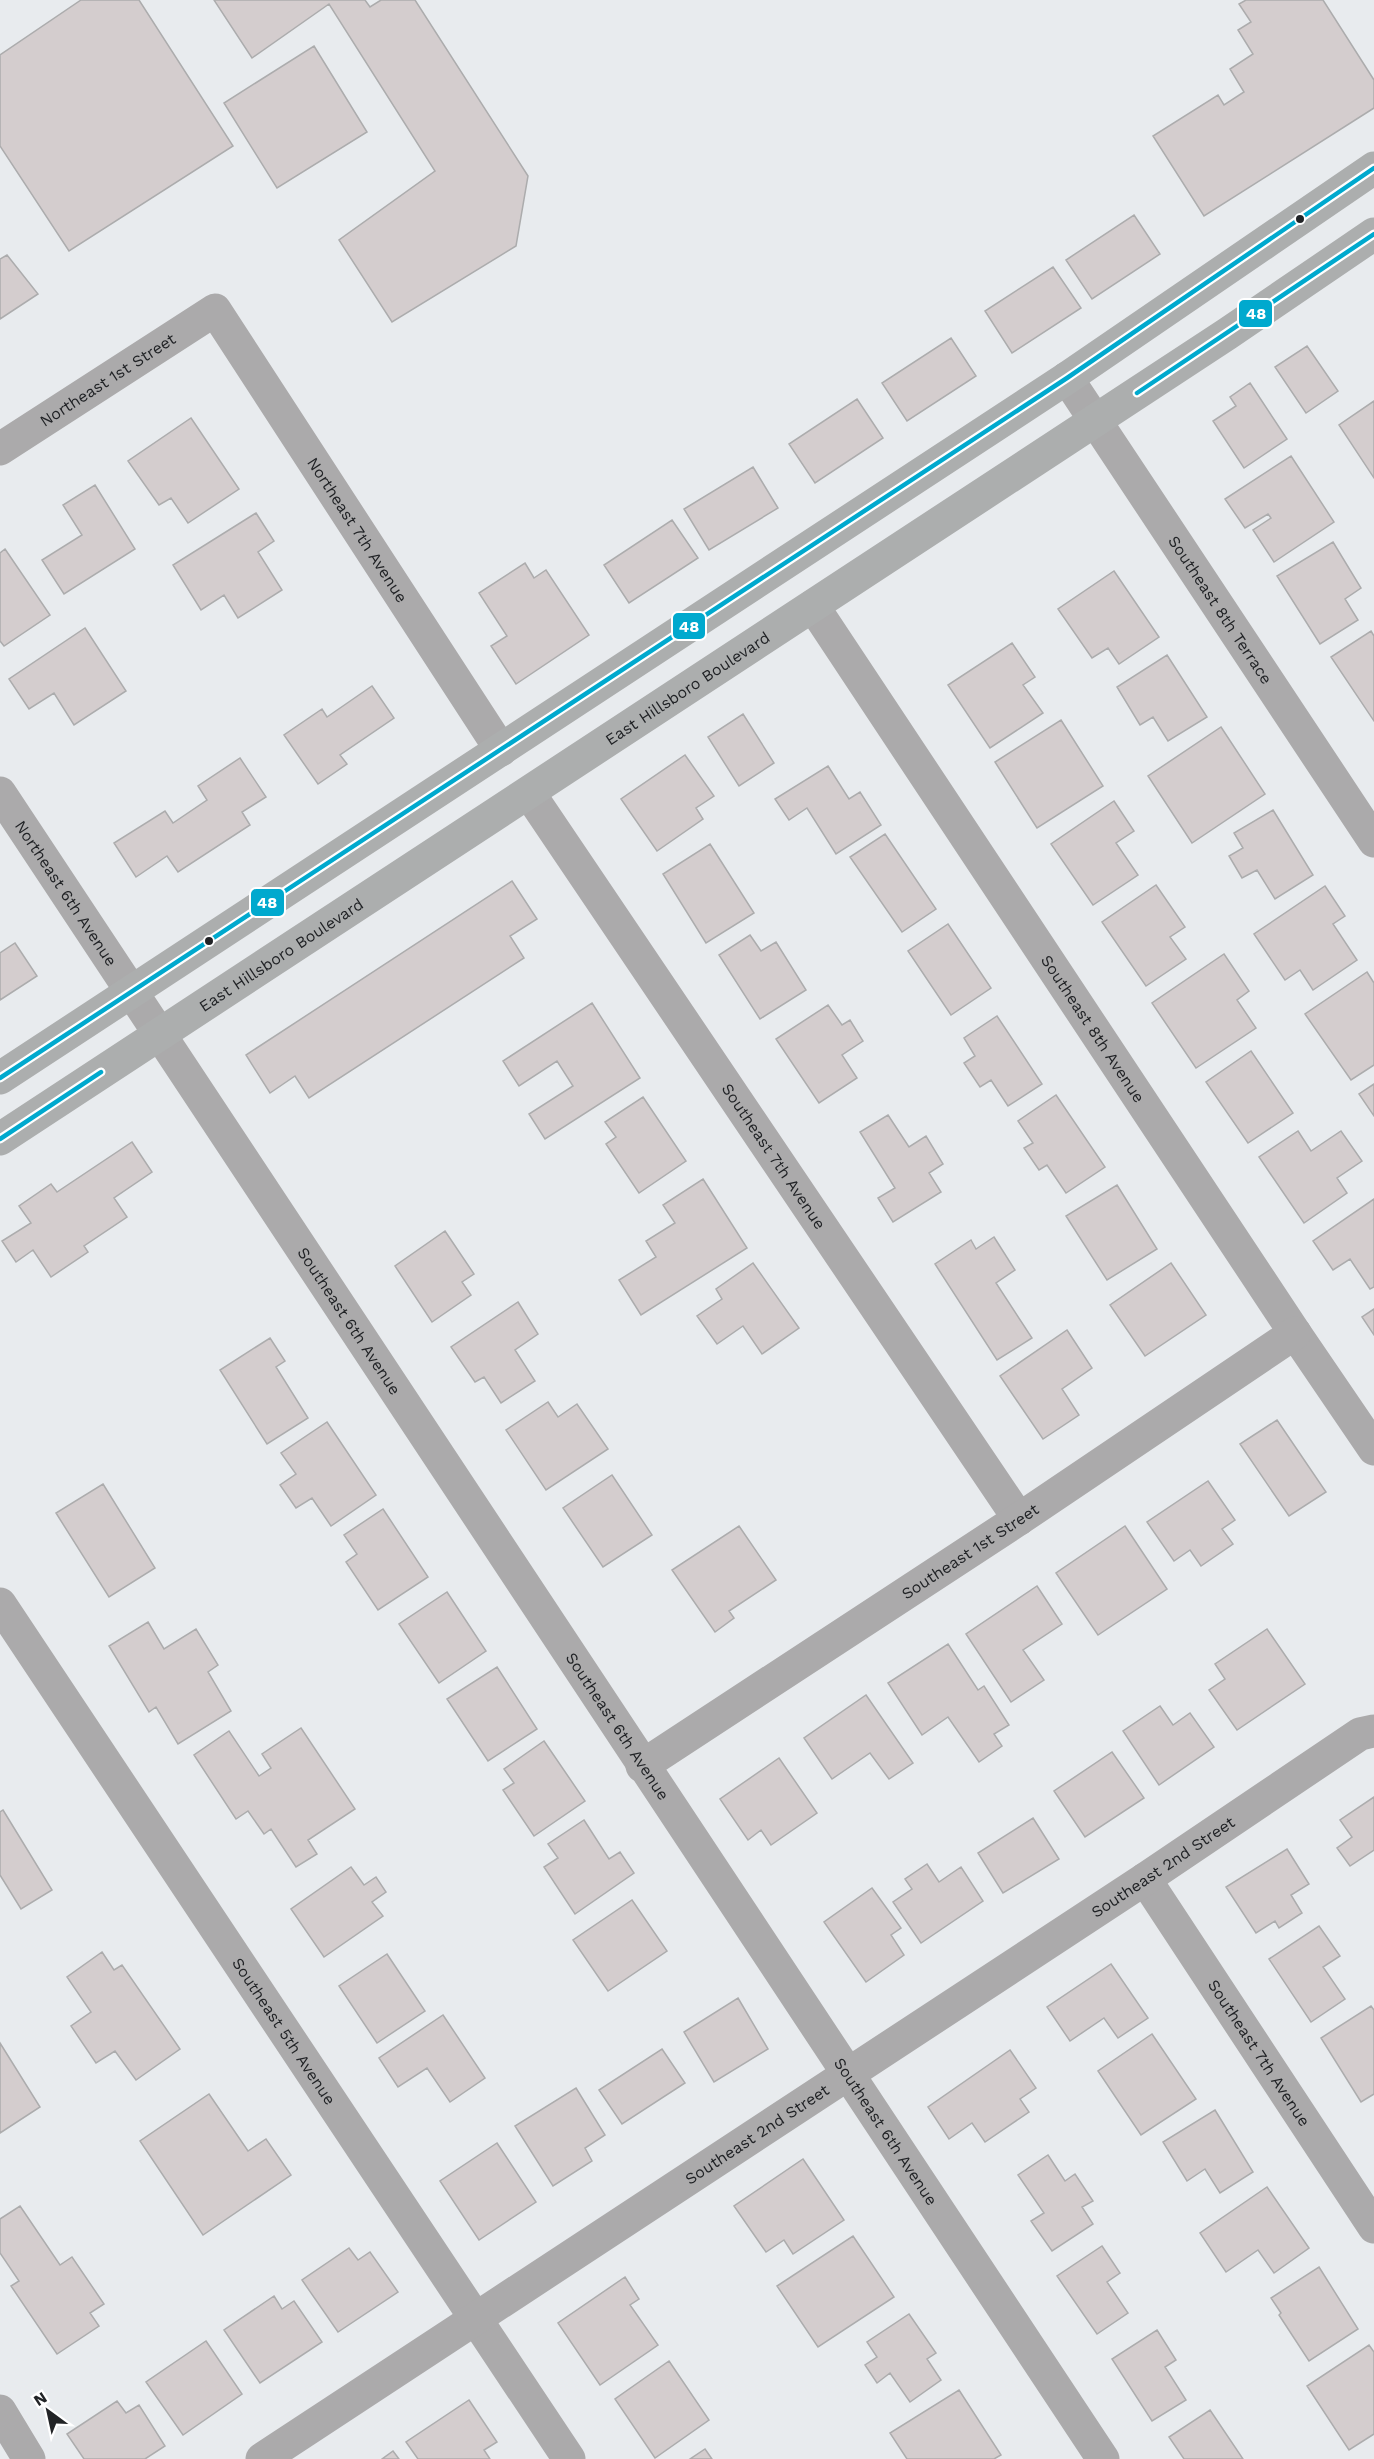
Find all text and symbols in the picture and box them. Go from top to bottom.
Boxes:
unlabelled marker [1294,213,1306,225]
line badge: 48 [1238,299,1273,328]
text: 48 [1246,304,1266,323]
street label: Northeast 1st Street [36,329,179,431]
street label: Northeast 7th Avenue [303,454,411,606]
street label: Southeast 8th Terrace [1164,532,1276,688]
line badge: 48 [672,612,706,640]
text: 48 [679,617,699,636]
street label: East Hillsboro Boulevard [602,628,773,749]
street label: Northeast 6th Avenue [11,817,121,970]
line badge: 48 [250,888,285,917]
text: 48 [257,893,277,912]
street label: East Hillsboro Boulevard [195,894,367,1016]
unlabelled marker [203,935,215,947]
street label: Southeast 8th Avenue [1037,951,1149,1106]
street label: Southeast 7th Avenue [718,1080,830,1233]
street label: Southeast 6th Avenue [293,1244,405,1398]
street label: Southeast 1st Street [898,1499,1043,1603]
street label: Southeast 6th Avenue [562,1649,673,1804]
street label: Southeast 2nd Street [1088,1812,1238,1922]
street label: Southeast 5th Avenue [228,1954,340,2108]
street label: Southeast 7th Avenue [1204,1976,1314,2130]
street label: Southeast 6th Avenue [830,2054,941,2209]
street label: Southeast 2nd Street [682,2080,833,2189]
north arrow [18,2381,78,2441]
text: N [30,2388,50,2410]

